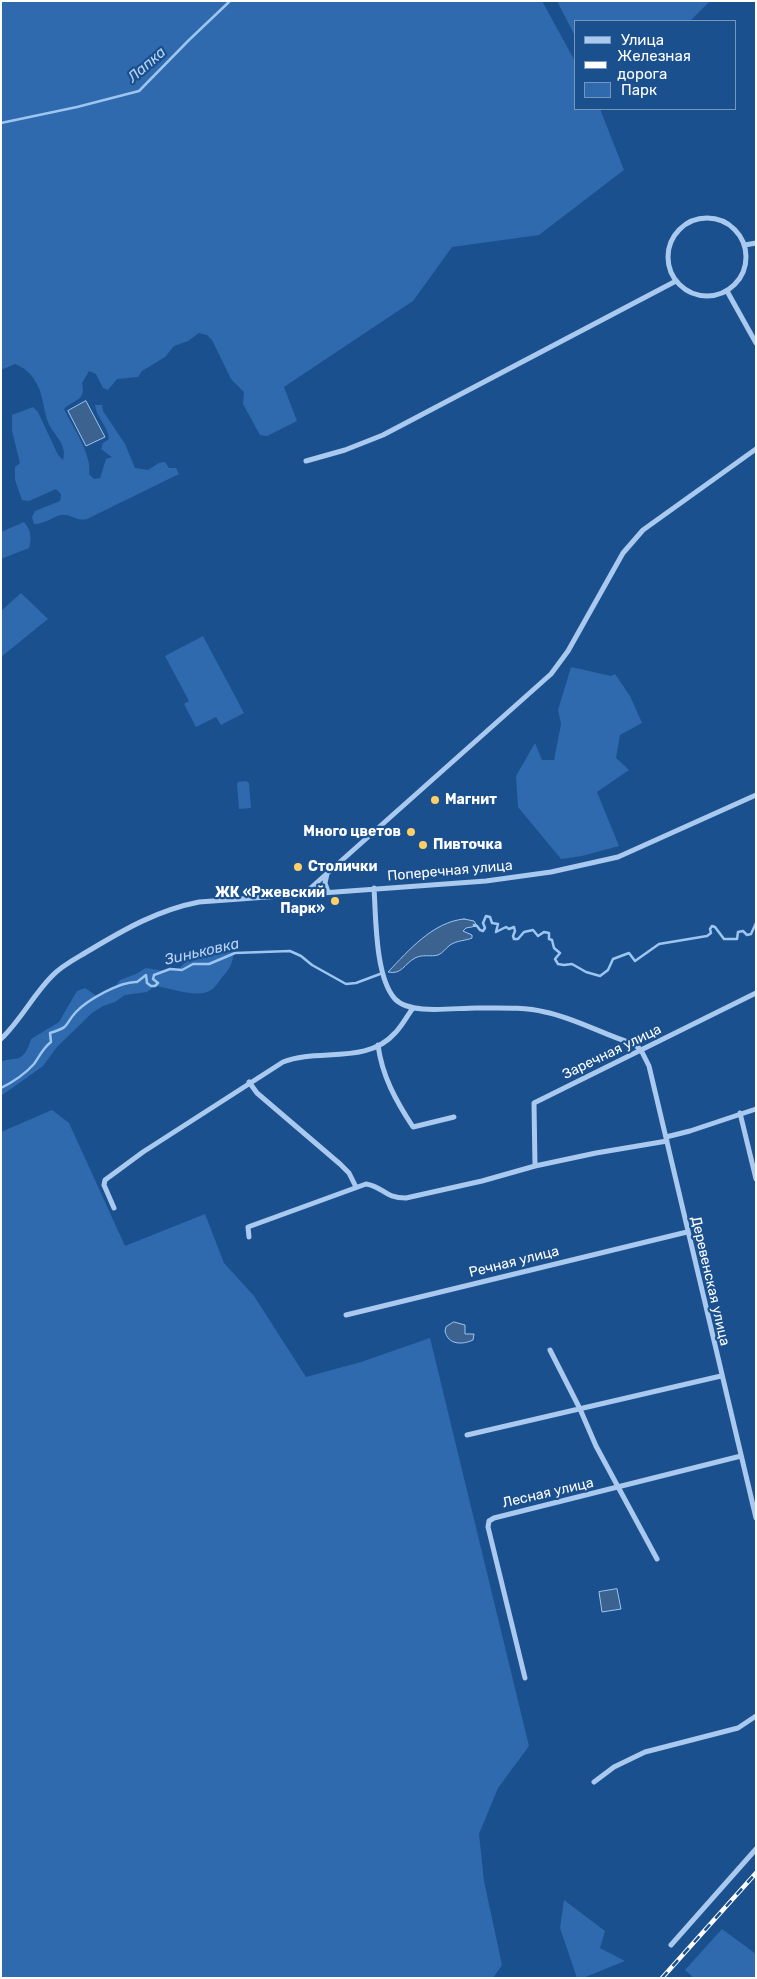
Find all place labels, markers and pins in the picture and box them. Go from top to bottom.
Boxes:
place label: Магнит [445,792,497,808]
marker: Магнит [429,794,441,806]
place label: Много цветов [303,824,401,840]
marker: Много цветов [405,826,417,838]
place label: Пивточка [433,837,502,853]
marker: Пивточка [417,839,429,851]
place label: Столички [308,859,378,875]
marker: Столички [292,861,304,873]
place label: ЖК «Ржевский Парк» [215,885,325,918]
marker: ЖК «Ржевский Парк» [329,895,341,907]

